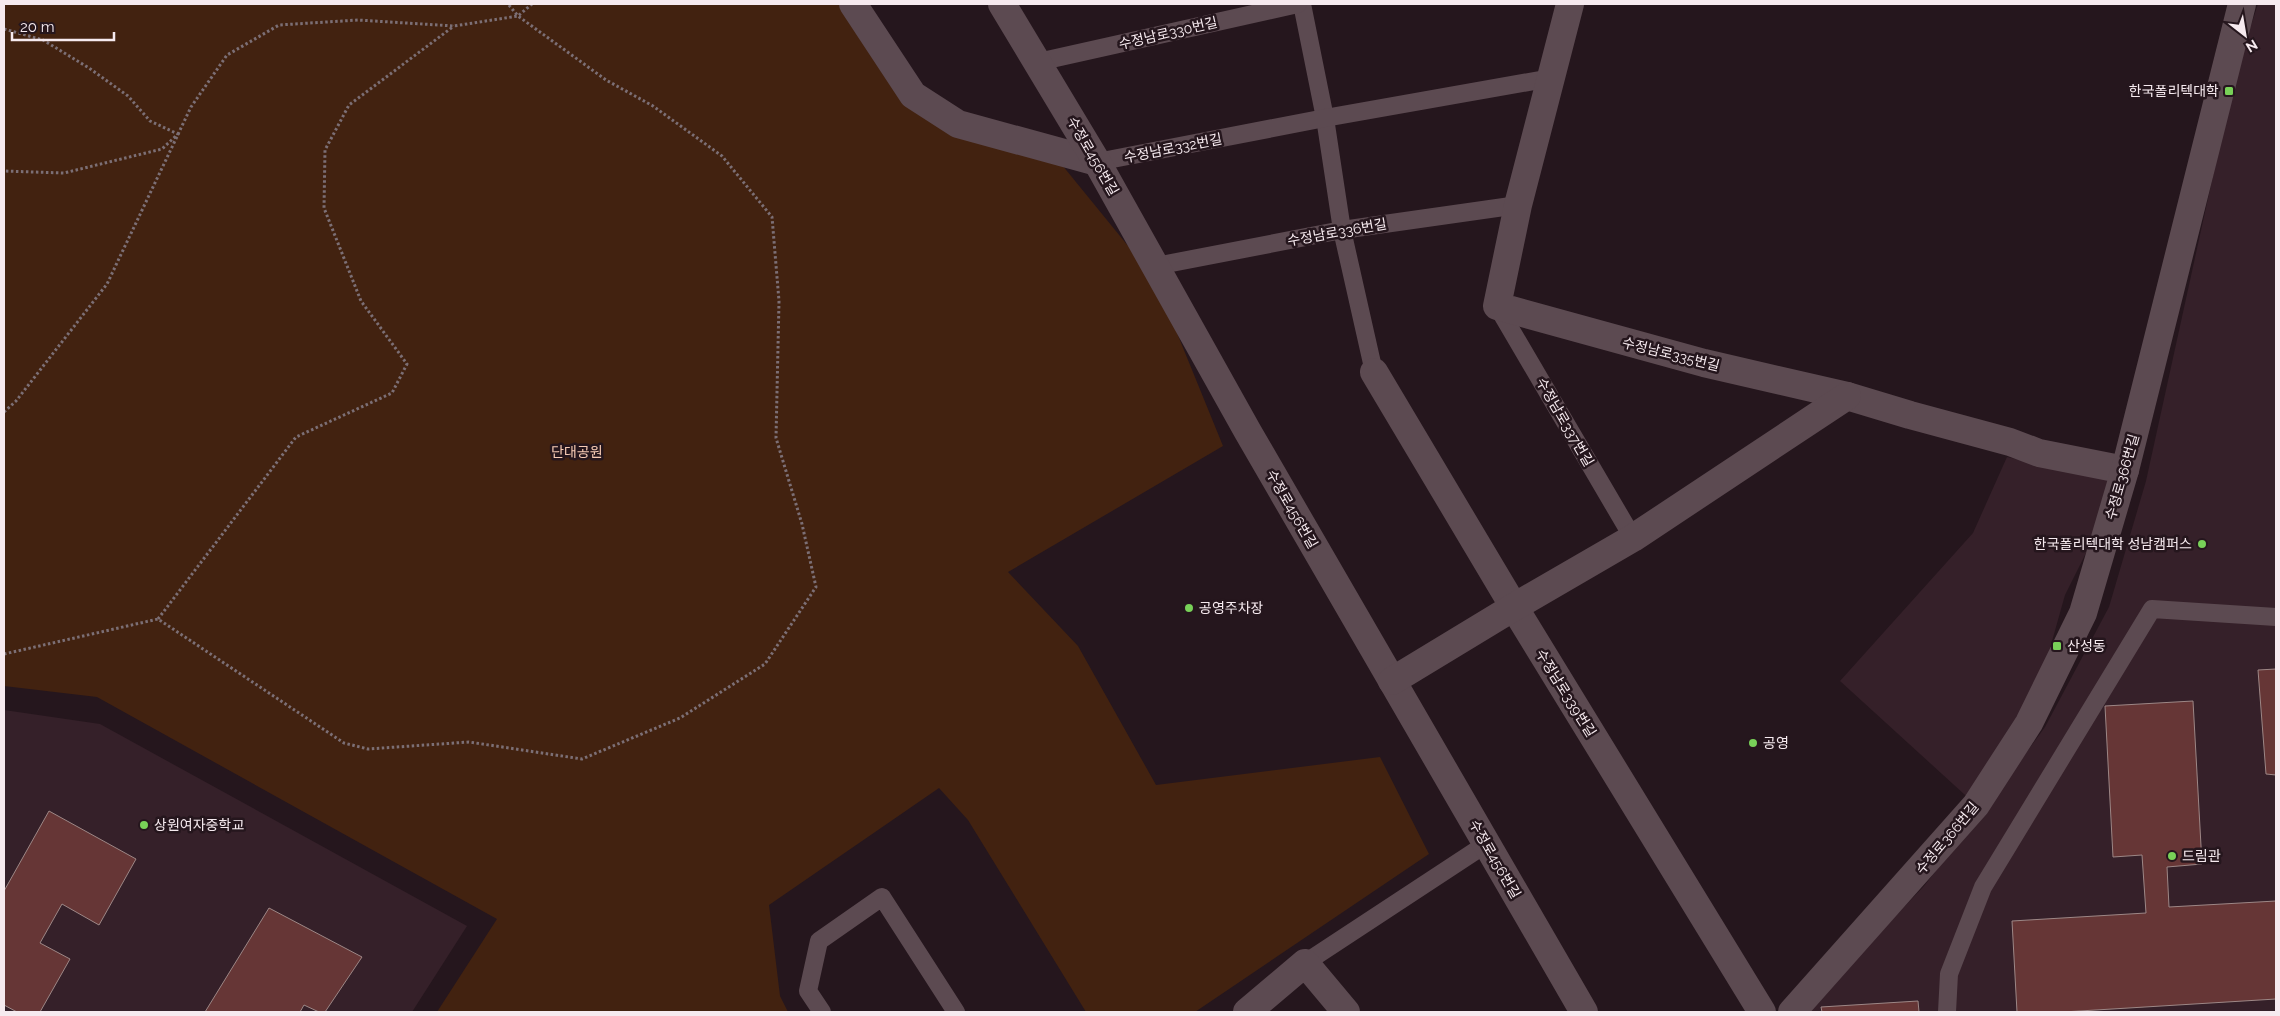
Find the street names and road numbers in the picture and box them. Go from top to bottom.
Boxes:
street label: 수정남로330번길 [1117,14,1219,52]
street label: 수정로456번길 [1064,114,1122,198]
street label: 수정남로332번길 [1123,131,1223,165]
street label: 수정남로336번길 [1286,215,1388,249]
street label: 수정남로335번길 [1621,334,1721,374]
street label: 수정남로337번길 [1533,375,1597,469]
street label: 수정로366번길 [2102,432,2142,522]
street label: 수정로456번길 [1263,467,1321,551]
street label: 수정남로339번길 [1533,646,1599,740]
street label: 수정로366번길 [1912,799,1982,877]
street label: 수정로456번길 [1466,817,1524,901]

